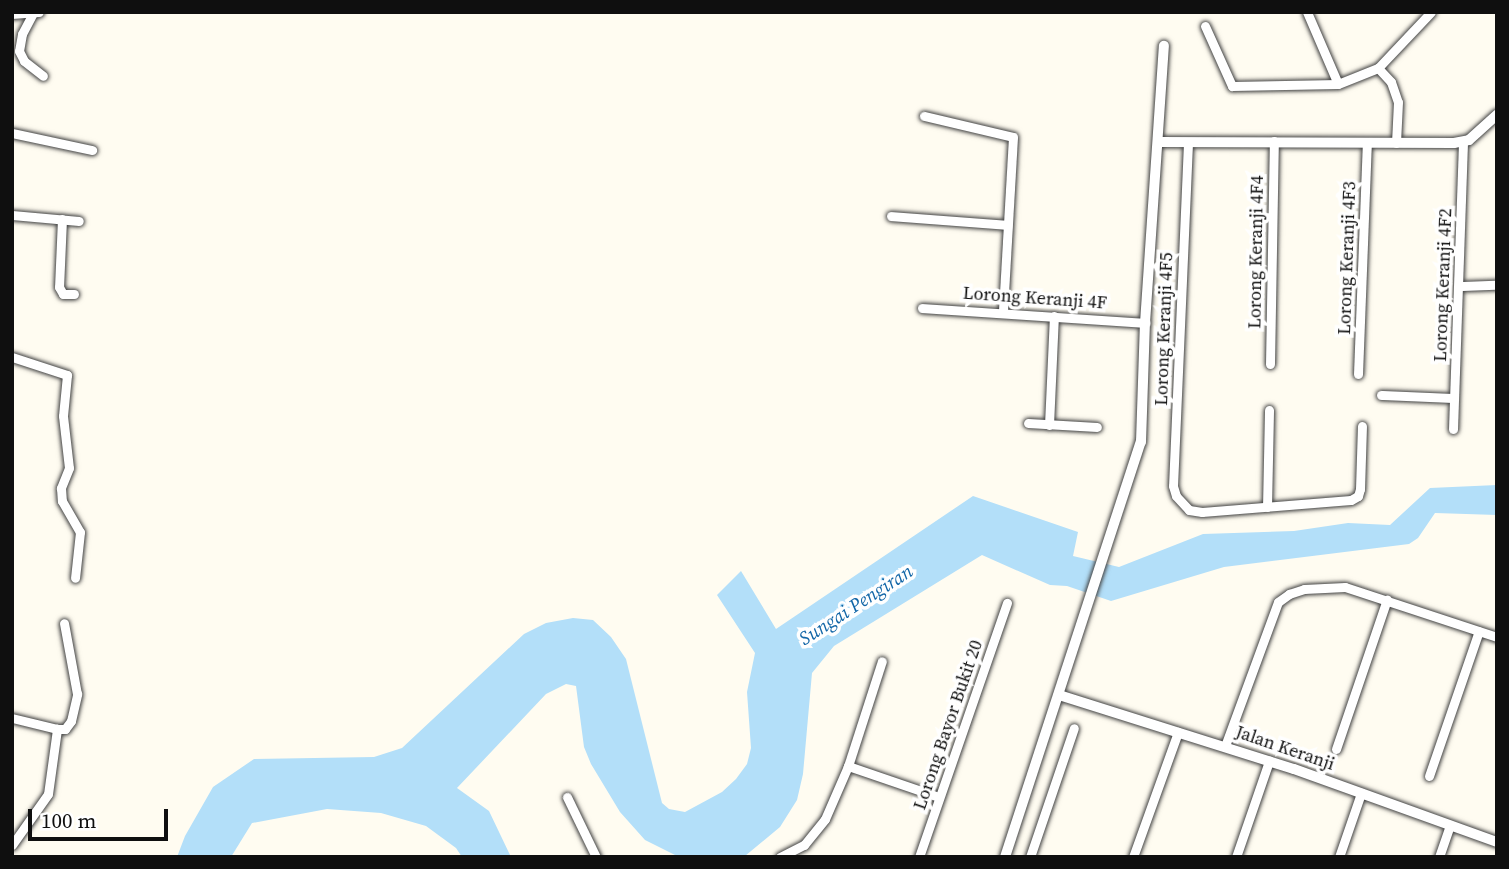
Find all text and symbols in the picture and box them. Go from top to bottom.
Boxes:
street label: Lorong Keranji 4F4 [1244,175,1268,329]
street label: Lorong Keranji 4F3 [1334,181,1360,335]
street label: Lorong Keranji 4F2 [1430,208,1456,362]
street label: Lorong Keranji 4F5 [1151,252,1177,406]
street label: Lorong Keranji 4F [962,282,1108,314]
water label: Sungai Pengiran [795,560,917,650]
street label: Lorong Bayor Bukit 20 [909,637,987,813]
street label: Jalan Keranji [1233,721,1337,775]
scale bar [32,796,172,840]
text: 100 m [41,806,96,835]

